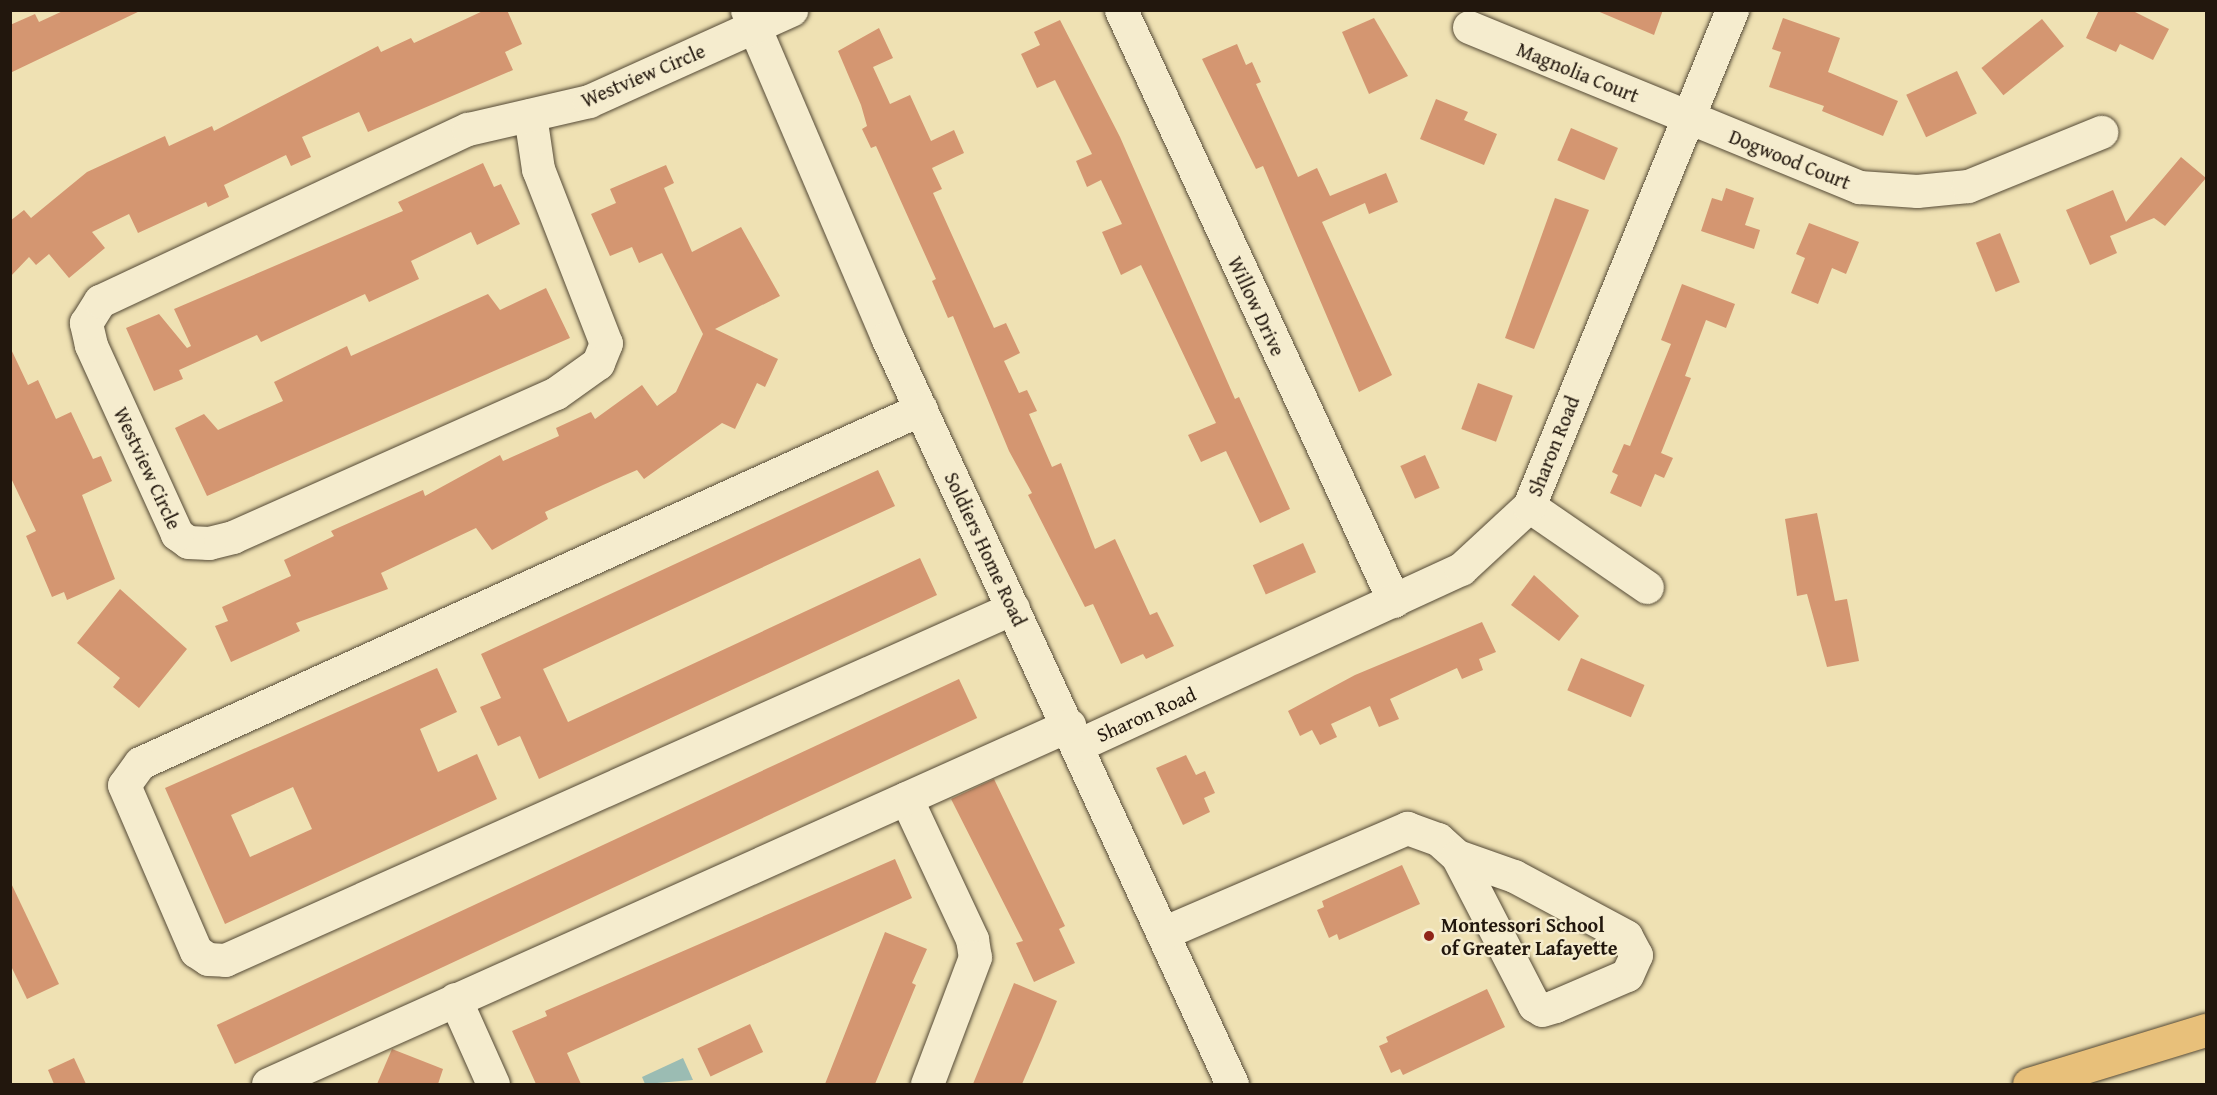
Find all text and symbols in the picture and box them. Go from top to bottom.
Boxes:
street label: Magnolia Court [1513,37,1643,107]
street label: Westview Circle [577,38,709,112]
street label: Dogwood Court [1726,124,1854,194]
street label: Willow Drive [1223,252,1291,360]
street label: Sharon Road [1522,392,1584,500]
street label: Westview Circle [109,403,187,533]
street label: Soldiers Home Road [940,468,1032,630]
street label: Sharon Road [1093,681,1199,747]
place label: Montessori School of Greater Lafayette [1441,912,1618,959]
marker: Montessori School of Greater Lafayette [1422,929,1436,943]

